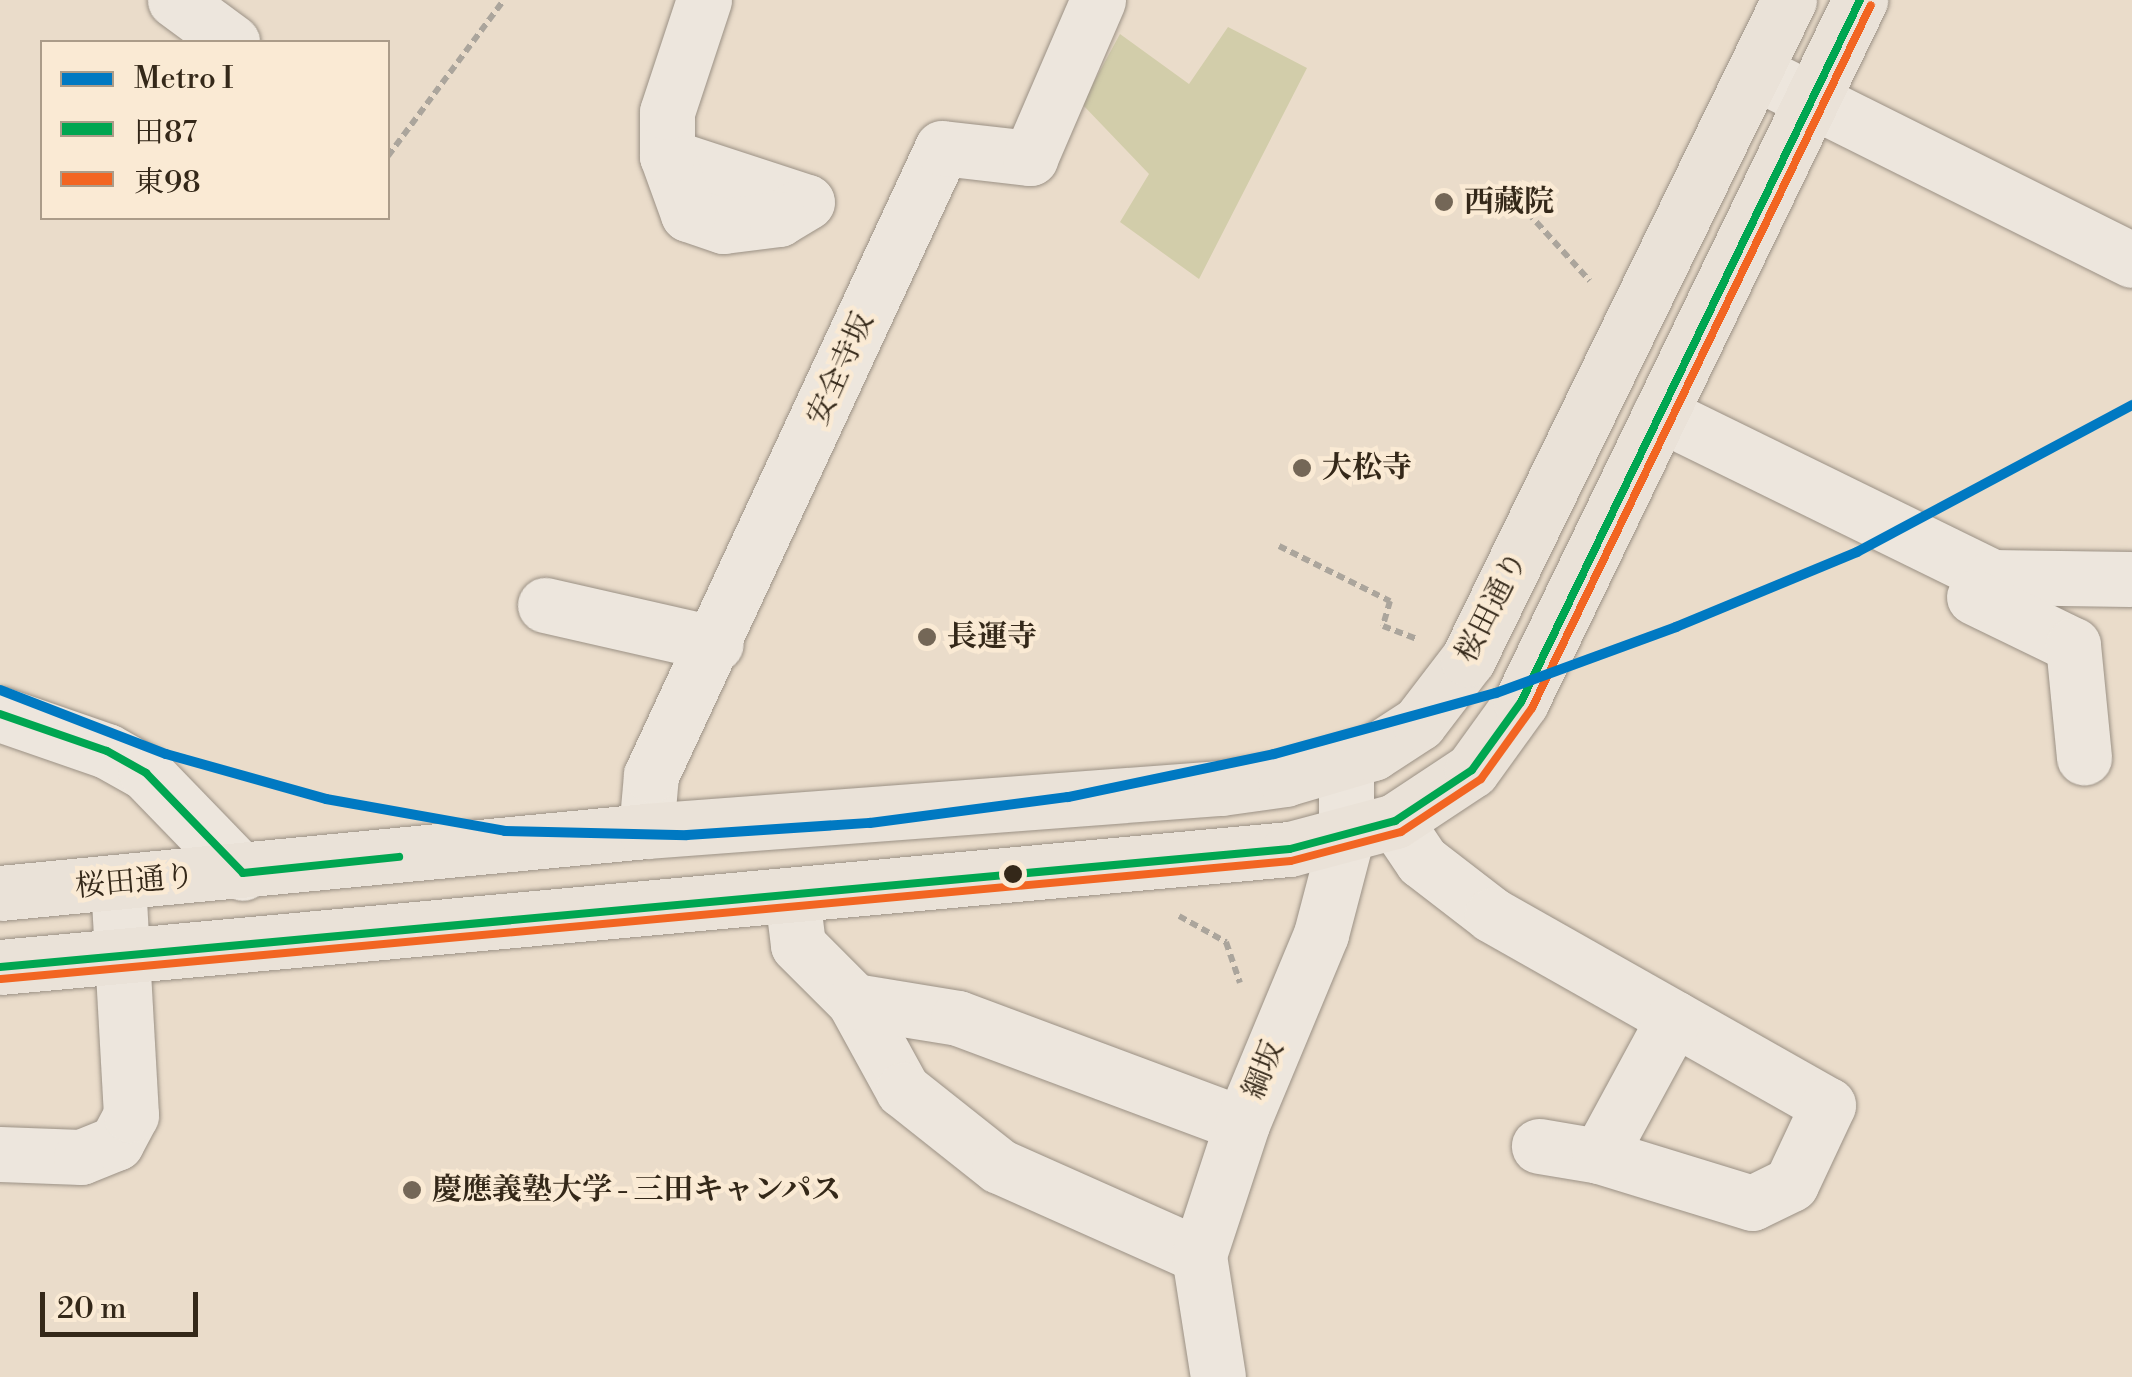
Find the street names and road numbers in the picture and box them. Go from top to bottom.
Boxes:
street label: 安全寺坂 [800,307,882,431]
street label: 桜田通り [1449,545,1535,669]
street label: 桜田通り [74,859,196,905]
street label: 綱坂 [1236,1035,1292,1105]

